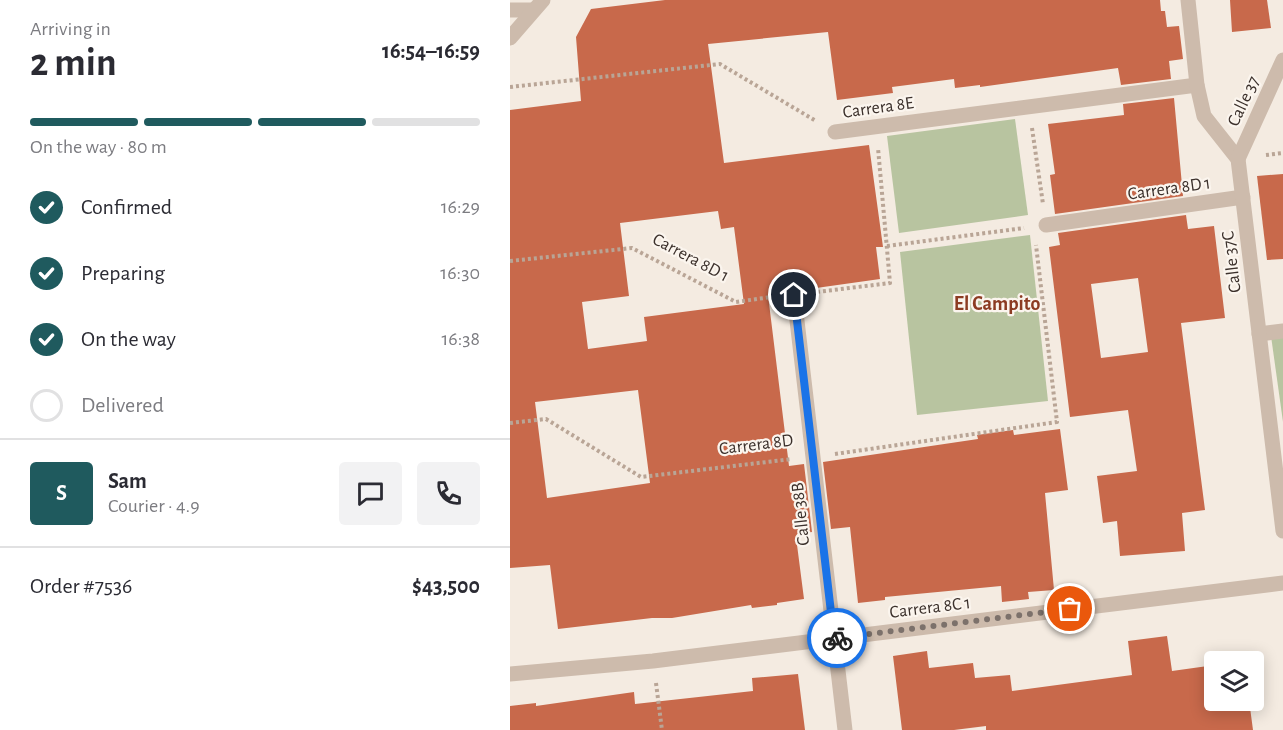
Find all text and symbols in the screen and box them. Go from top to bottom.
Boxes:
text: Arriving in [30,19,111,39]
text: 16:54–16:59 [382,40,480,62]
text: 2 min [30,44,117,83]
street label: Calle 37 [1225,74,1263,129]
street label: Carrera 8E [841,94,915,122]
text: On the way · 80 m [30,137,167,157]
street label: Carrera 8D 1 [1126,174,1212,204]
icon: check [30,191,63,224]
text: Confirmed [81,196,172,218]
text: 16:29 [441,197,480,217]
street label: Carrera 8D 1 [649,230,732,285]
street label: Calle 37C [1219,230,1245,294]
icon: check [30,257,63,290]
text: Preparing [81,262,165,284]
text: 16:30 [440,263,480,283]
pin [768,269,819,320]
icon: home [777,278,810,311]
district label: El Campito [954,294,1040,314]
icon: check [30,323,63,356]
text: On the way [81,328,176,350]
text: 16:38 [441,329,480,349]
text: Delivered [81,394,164,416]
street label: Carrera 8D [718,432,794,458]
button: chat [339,462,402,525]
button: phone [417,462,480,525]
text: Sam [108,470,147,492]
street label: Calle 38B [789,481,813,546]
text: S [56,482,67,504]
text: Courier · 4.9 [108,496,200,516]
text: Order #7536 [30,575,132,597]
text: $43,500 [412,575,480,597]
pin [1044,583,1095,634]
icon: bag [1053,592,1086,625]
street label: Carrera 8C 1 [889,594,972,622]
courier [807,608,867,668]
icon: bike [821,622,854,655]
map controls [1204,651,1264,711]
button: layers [1204,651,1264,711]

